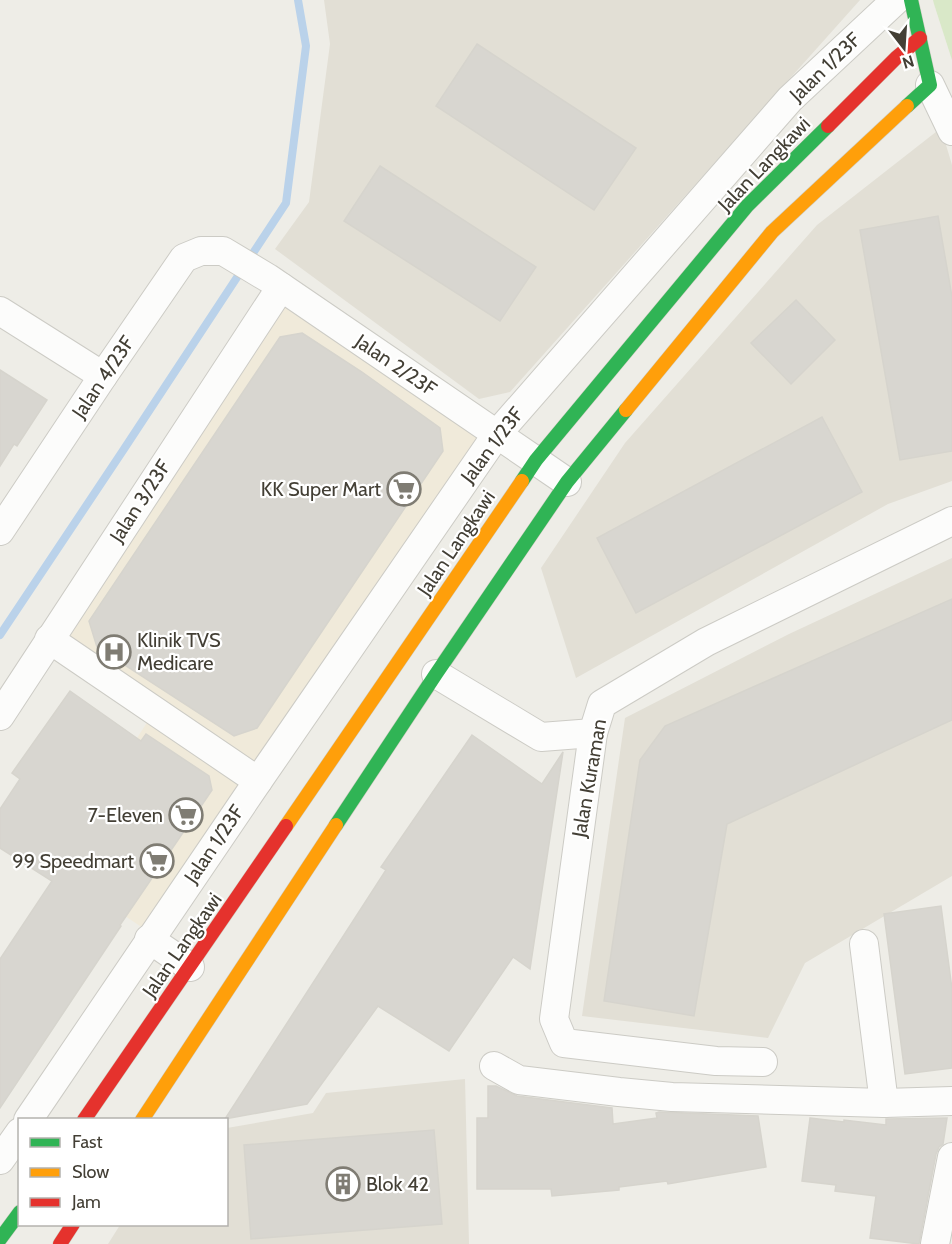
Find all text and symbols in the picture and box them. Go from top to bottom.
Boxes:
north arrow [874,18,934,78]
street label: Jalan 1/23F [784,27,866,107]
text: N [900,51,916,73]
street label: Jalan Langkawi [712,112,815,217]
street label: Jalan 2/23F [350,328,442,401]
street label: Jalan 4/23F [66,331,140,424]
street label: Jalan 1/23F [455,402,529,489]
street label: Jalan 3/23F [104,455,176,548]
supermarket icon: KK Super Mart [386,471,422,507]
place label: KK Super Mart [261,477,381,501]
street label: Jalan Langkawi [411,486,500,601]
place label: Klinik TVS Medicare [137,628,221,675]
hospital icon: Klinik TVS Medicare [96,634,132,670]
street label: Jalan Kuraman [567,717,611,840]
supermarket icon: 7-Eleven [168,797,204,833]
street label: Jalan 1/23F [179,800,249,889]
place label: 7-Eleven [88,803,163,827]
supermarket icon: 99 Speedmart [139,843,175,879]
place label: 99 Speedmart [12,849,134,873]
street label: Jalan Langkawi [137,888,227,1003]
legend [18,1118,228,1226]
text: Fast [72,1131,103,1153]
text: Slow [72,1161,109,1183]
building icon: Blok 42 [325,1166,361,1202]
place label: Blok 42 [366,1172,429,1196]
text: Jam [71,1191,101,1213]

